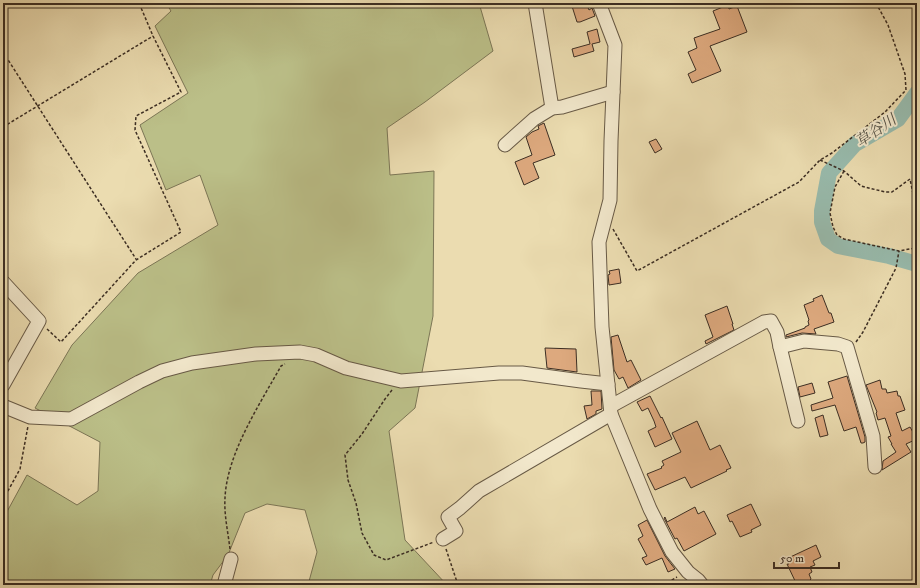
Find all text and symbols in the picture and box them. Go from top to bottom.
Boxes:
water label: 草谷川 [852,109,902,151]
scale bar [774,544,839,570]
text: 50 m [780,551,804,566]

